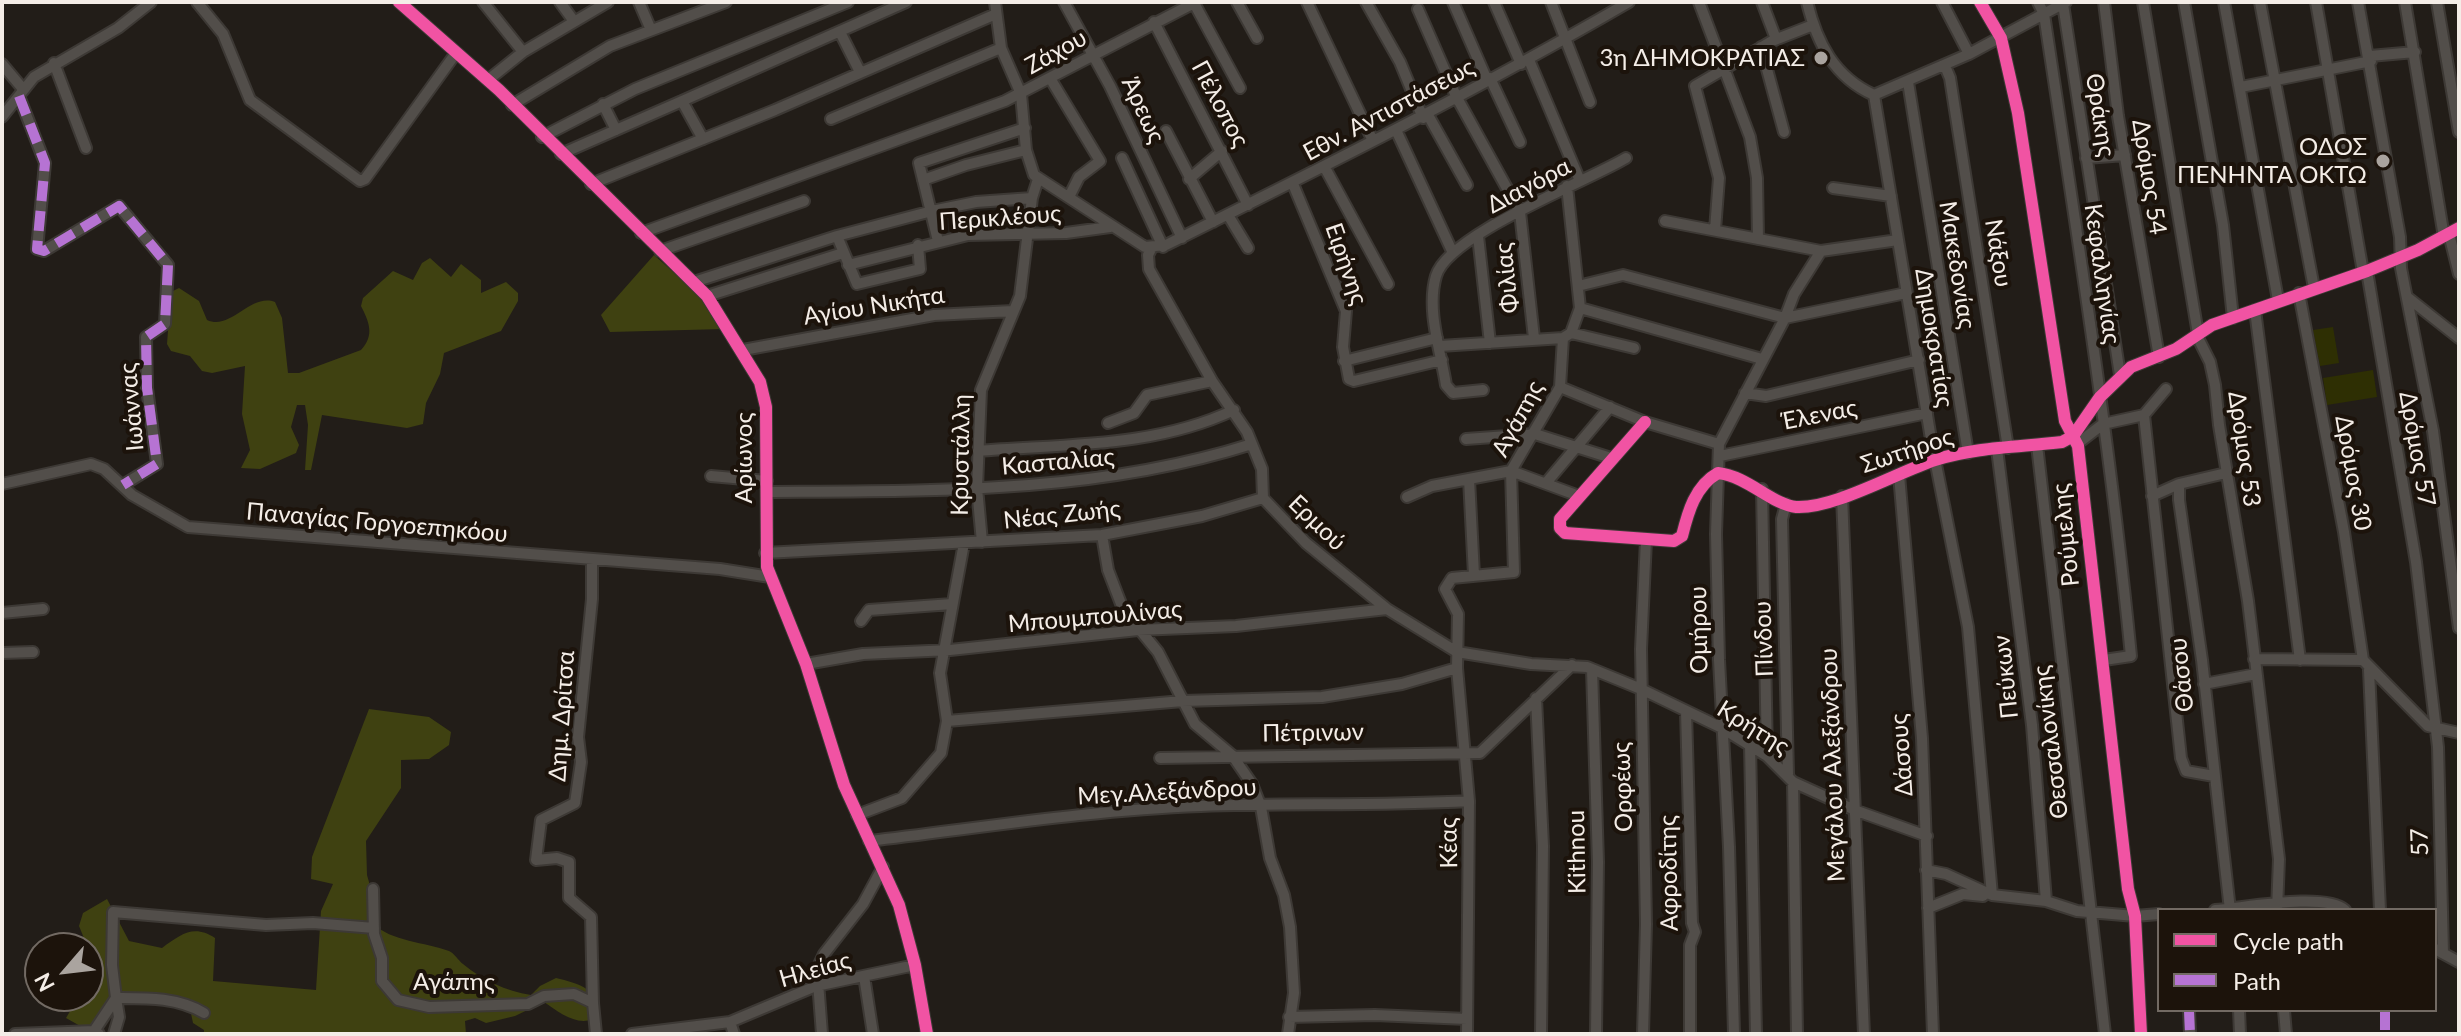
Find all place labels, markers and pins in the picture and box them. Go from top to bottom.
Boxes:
place label: 3η ΔΗΜΟΚΡΑΤΙΑΣ [1599,44,1805,72]
marker: 3η ΔΗΜΟΚΡΑΤΙΑΣ [1812,49,1830,67]
place label: ΟΔΟΣ ΠΕΝΗΝΤΑ ΟΚΤΩ [2177,133,2367,189]
marker: ΟΔΟΣ ΠΕΝΗΝΤΑ ΟΚΤΩ [2374,152,2392,170]

